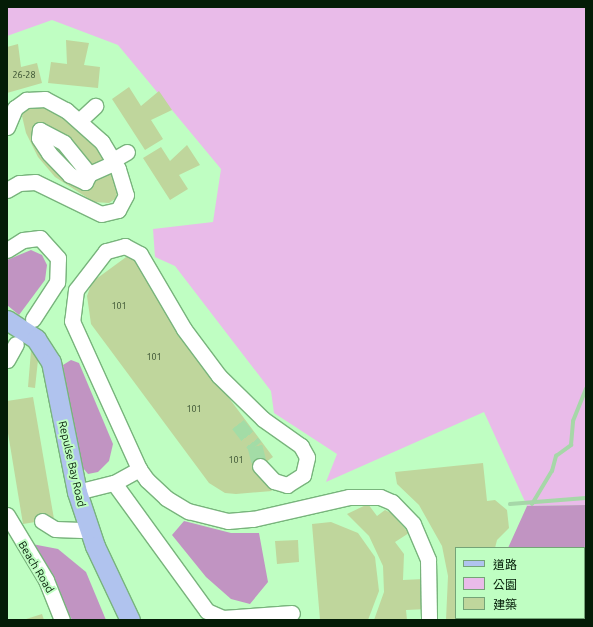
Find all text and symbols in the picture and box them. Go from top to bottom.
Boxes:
house number: 26-28 [13,70,35,80]
house number: 101 [111,301,127,311]
house number: 101 [146,352,162,362]
house number: 101 [186,404,202,414]
street label: Repulse Bay Road [56,420,88,508]
house number: 101 [228,455,244,465]
street label: Beach Road [15,539,57,595]
legend [455,547,585,619]
text: 道路 [493,558,517,571]
text: 公園 [493,578,517,591]
text: 建築 [493,598,517,611]

